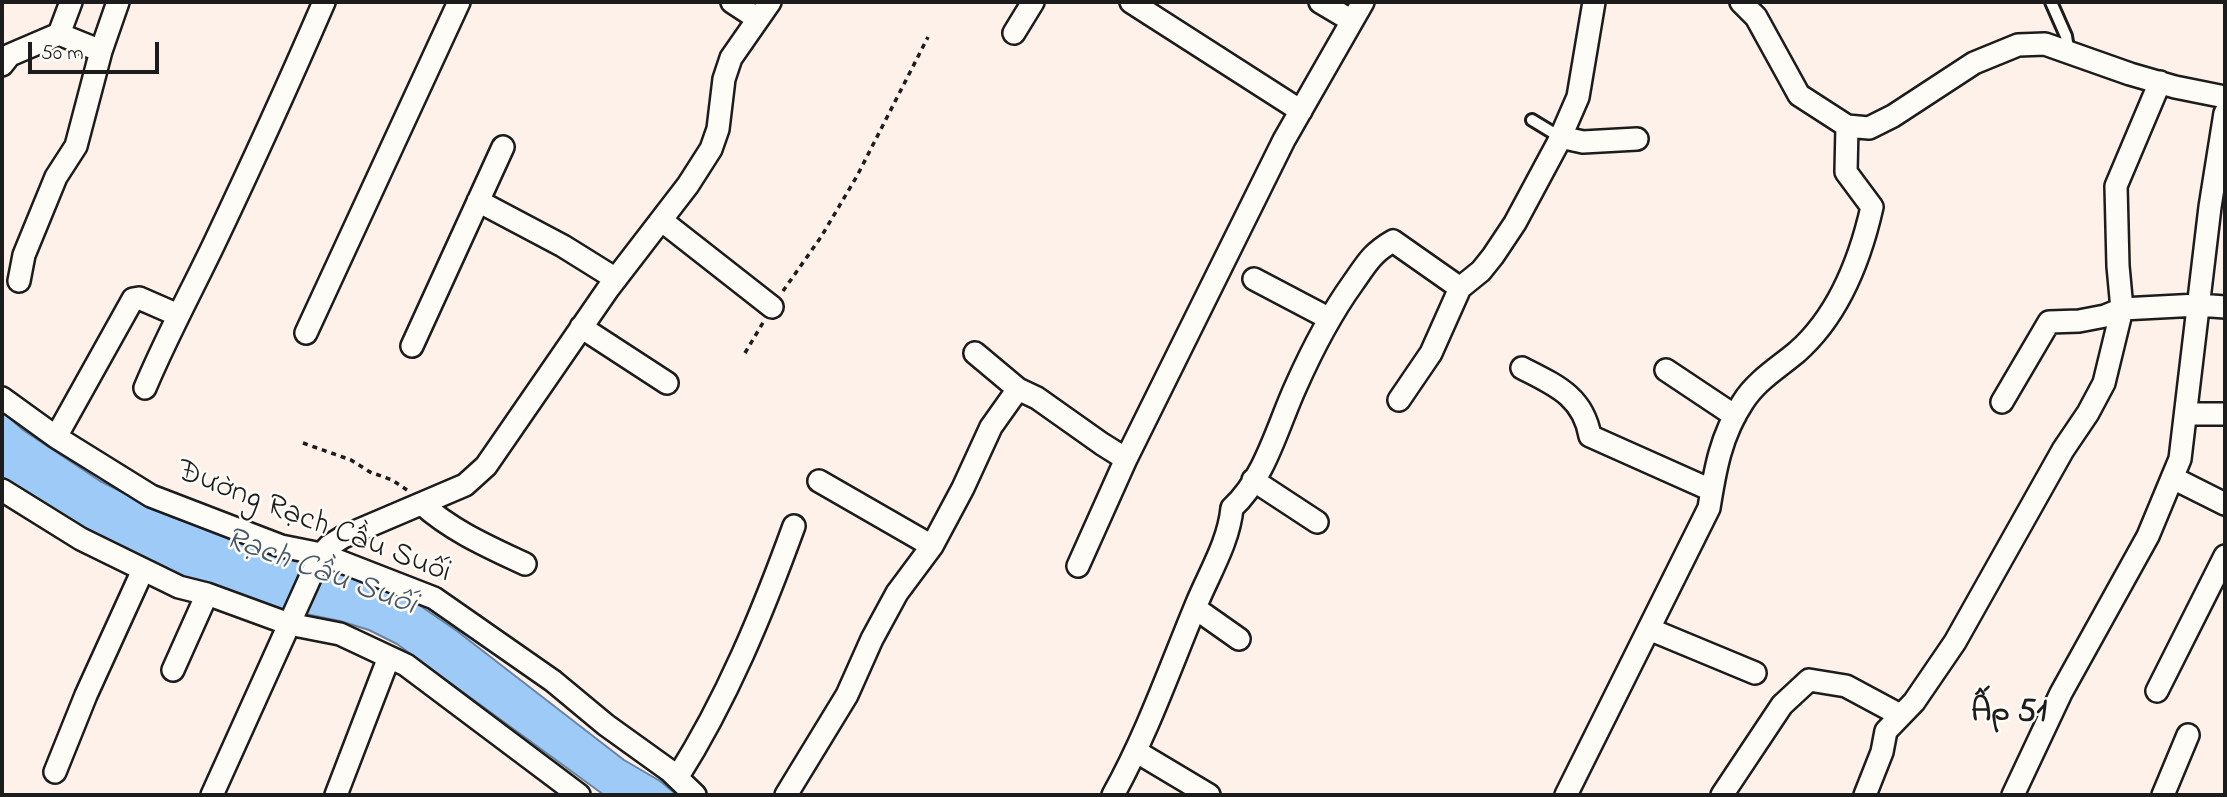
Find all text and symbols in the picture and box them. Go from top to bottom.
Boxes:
scale bar [32,28,163,72]
text: 50 m [41,39,84,69]
street label: Đường Rạch Cầu Suối [170,454,456,594]
water label: Rạch Cầu Suối [219,521,421,627]
district label: Ấp 51 [1971,695,2047,735]

